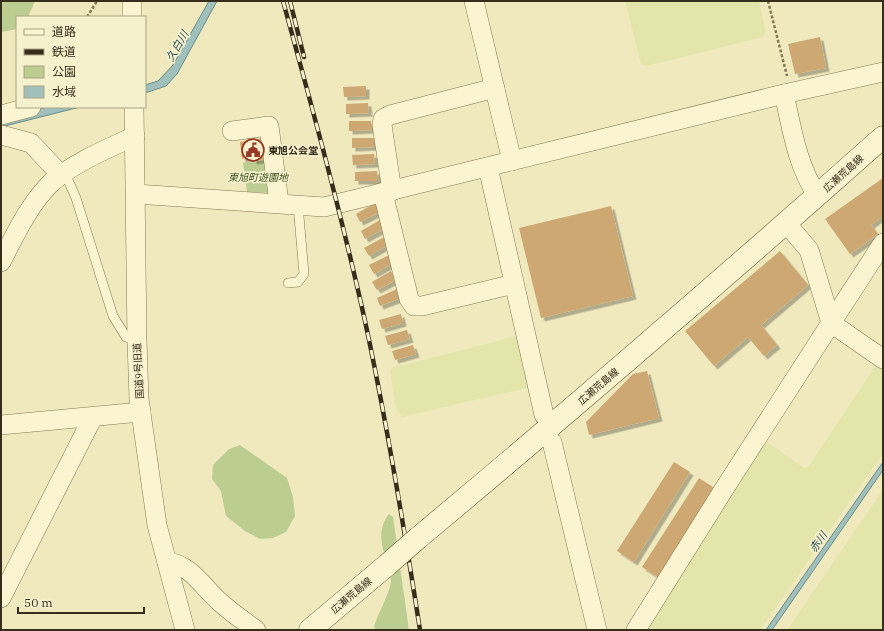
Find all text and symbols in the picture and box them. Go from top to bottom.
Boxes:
legend [16,16,146,108]
text: 道路 [52,24,76,39]
water label: 久白川 [163,27,192,64]
text: 鉄道 [52,44,76,59]
text: 公園 [52,64,76,79]
text: 水域 [52,84,76,99]
public building icon: 東旭公会堂 [240,137,266,163]
place label: 東旭公会堂 [268,144,318,157]
street label: 広瀬荒島線 [820,152,866,195]
park label: 東旭町遊園地 [228,171,289,184]
street label: 国道9号旧道 [131,343,146,399]
street label: 広瀬荒島線 [575,365,621,408]
water label: 赤川 [806,528,831,555]
street label: 広瀬荒島線 [328,574,375,616]
scale bar [18,589,144,615]
text: 50 m [24,595,53,610]

